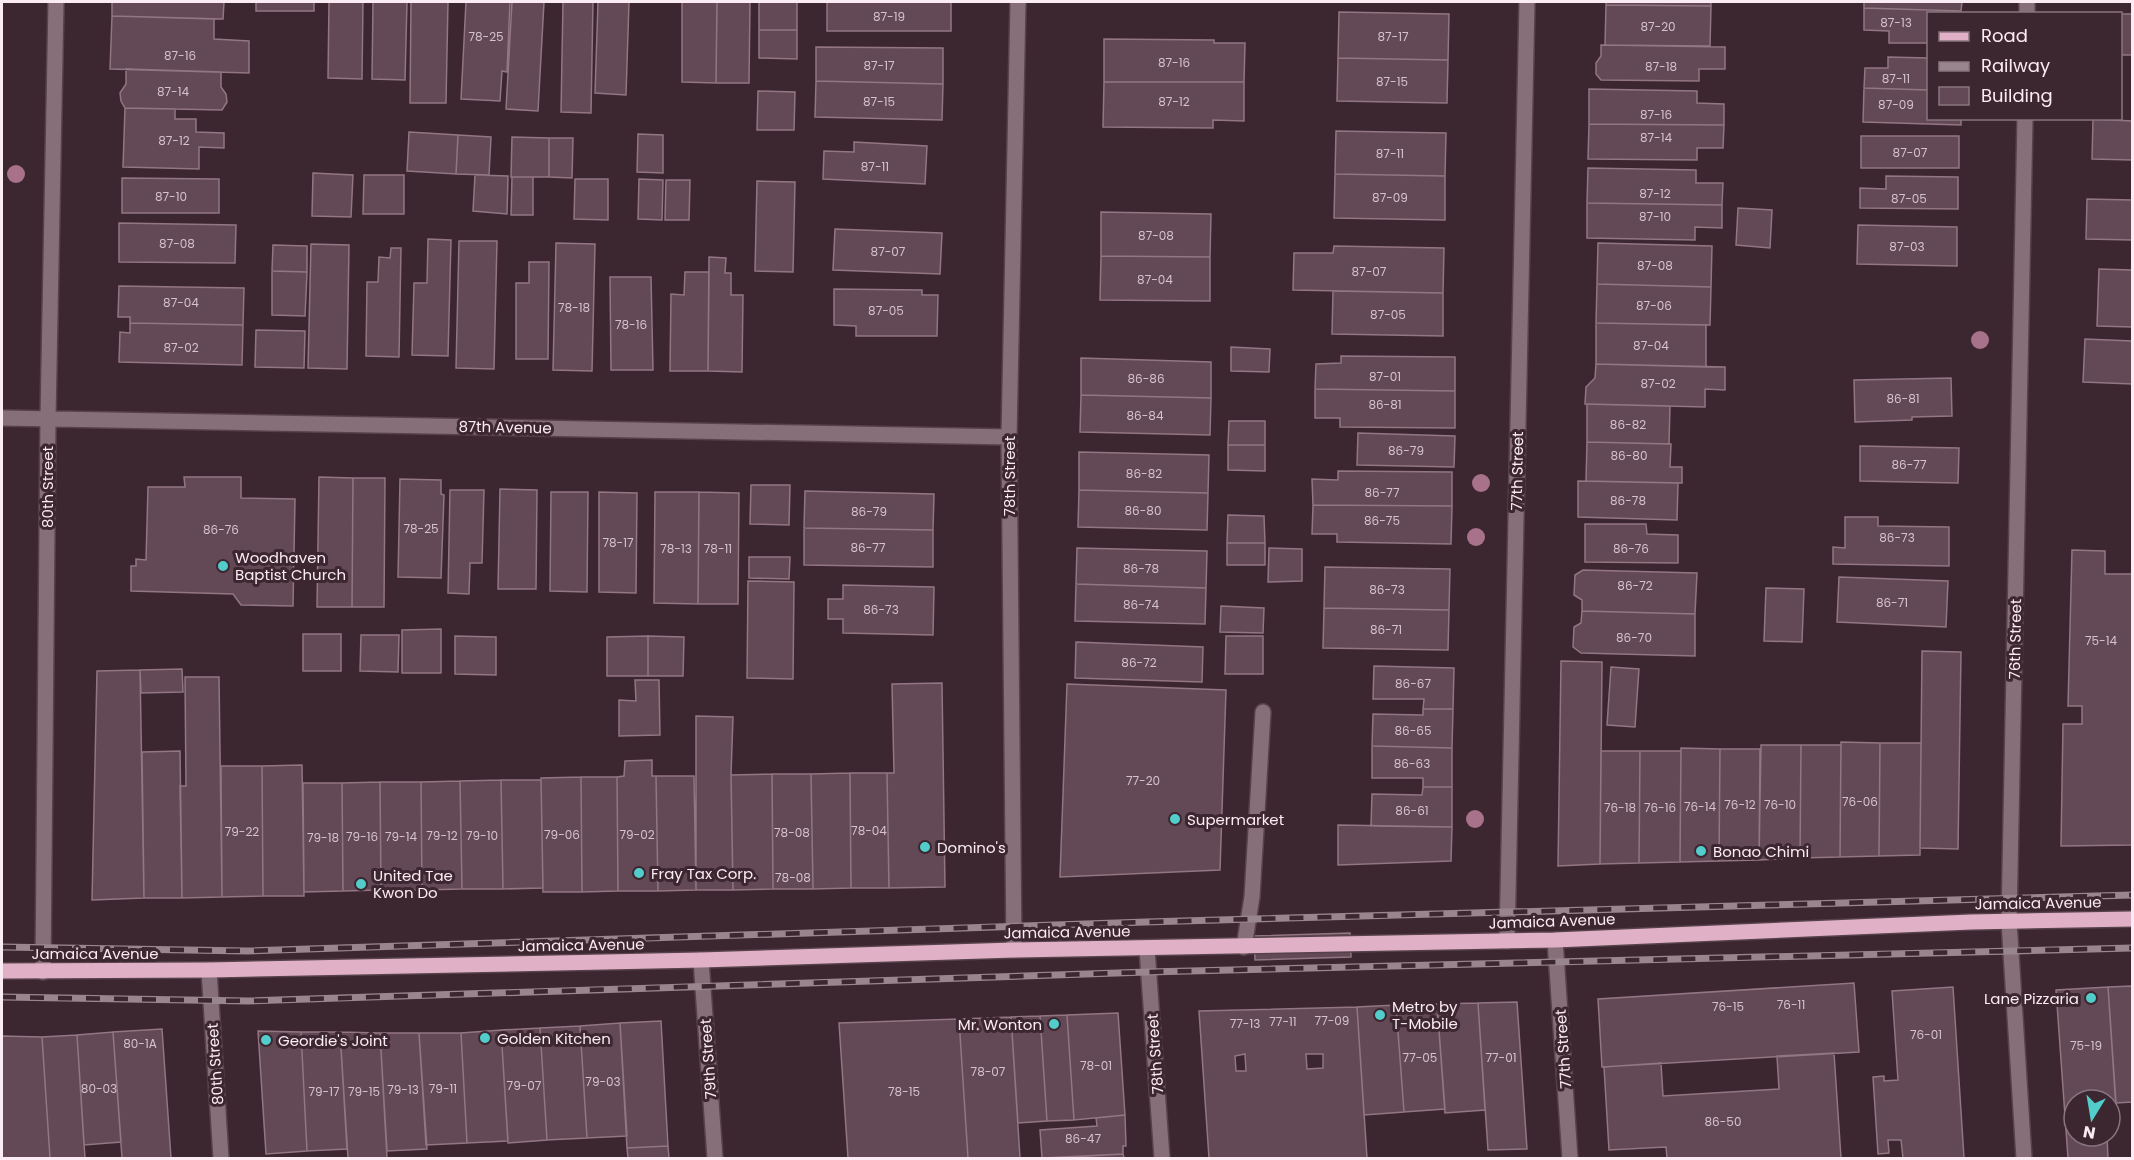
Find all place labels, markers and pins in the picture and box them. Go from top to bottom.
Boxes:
place label: Woodhaven Baptist Church [235,547,346,585]
marker: Woodhaven Baptist Church [216,559,230,573]
place label: Supermarket [1187,809,1284,830]
marker: Supermarket [1168,812,1182,826]
place label: Domino's [937,837,1006,858]
marker: Domino's [918,840,932,854]
place label: Bonao Chimi [1713,841,1809,862]
marker: Bonao Chimi [1694,844,1708,858]
place label: Fray Tax Corp. [651,863,756,884]
place label: United Tae Kwon Do [373,865,453,903]
marker: Fray Tax Corp. [632,866,646,880]
marker: United Tae Kwon Do [354,877,368,891]
place label: Lane Pizzaria [1984,988,2079,1009]
marker: Lane Pizzaria [2084,991,2098,1005]
place label: Metro by T-Mobile [1392,996,1458,1034]
marker: Metro by T-Mobile [1373,1008,1387,1022]
place label: Mr. Wonton [958,1014,1042,1035]
marker: Mr. Wonton [1047,1017,1061,1031]
place label: Golden Kitchen [497,1028,611,1049]
place label: Geordie's Joint [278,1030,388,1051]
marker: Golden Kitchen [478,1031,492,1045]
marker: Geordie's Joint [259,1033,273,1047]

